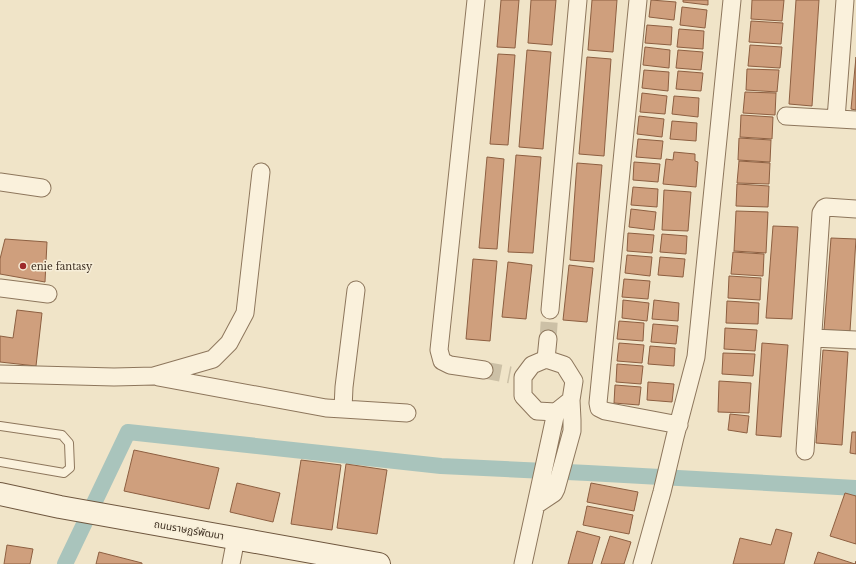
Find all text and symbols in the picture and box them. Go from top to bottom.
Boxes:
place label: enie fantasy [31,260,93,273]
marker: enie fantasy [18,261,28,271]
street label: ถนนราษฏร์พัฒนา [153,517,225,543]

